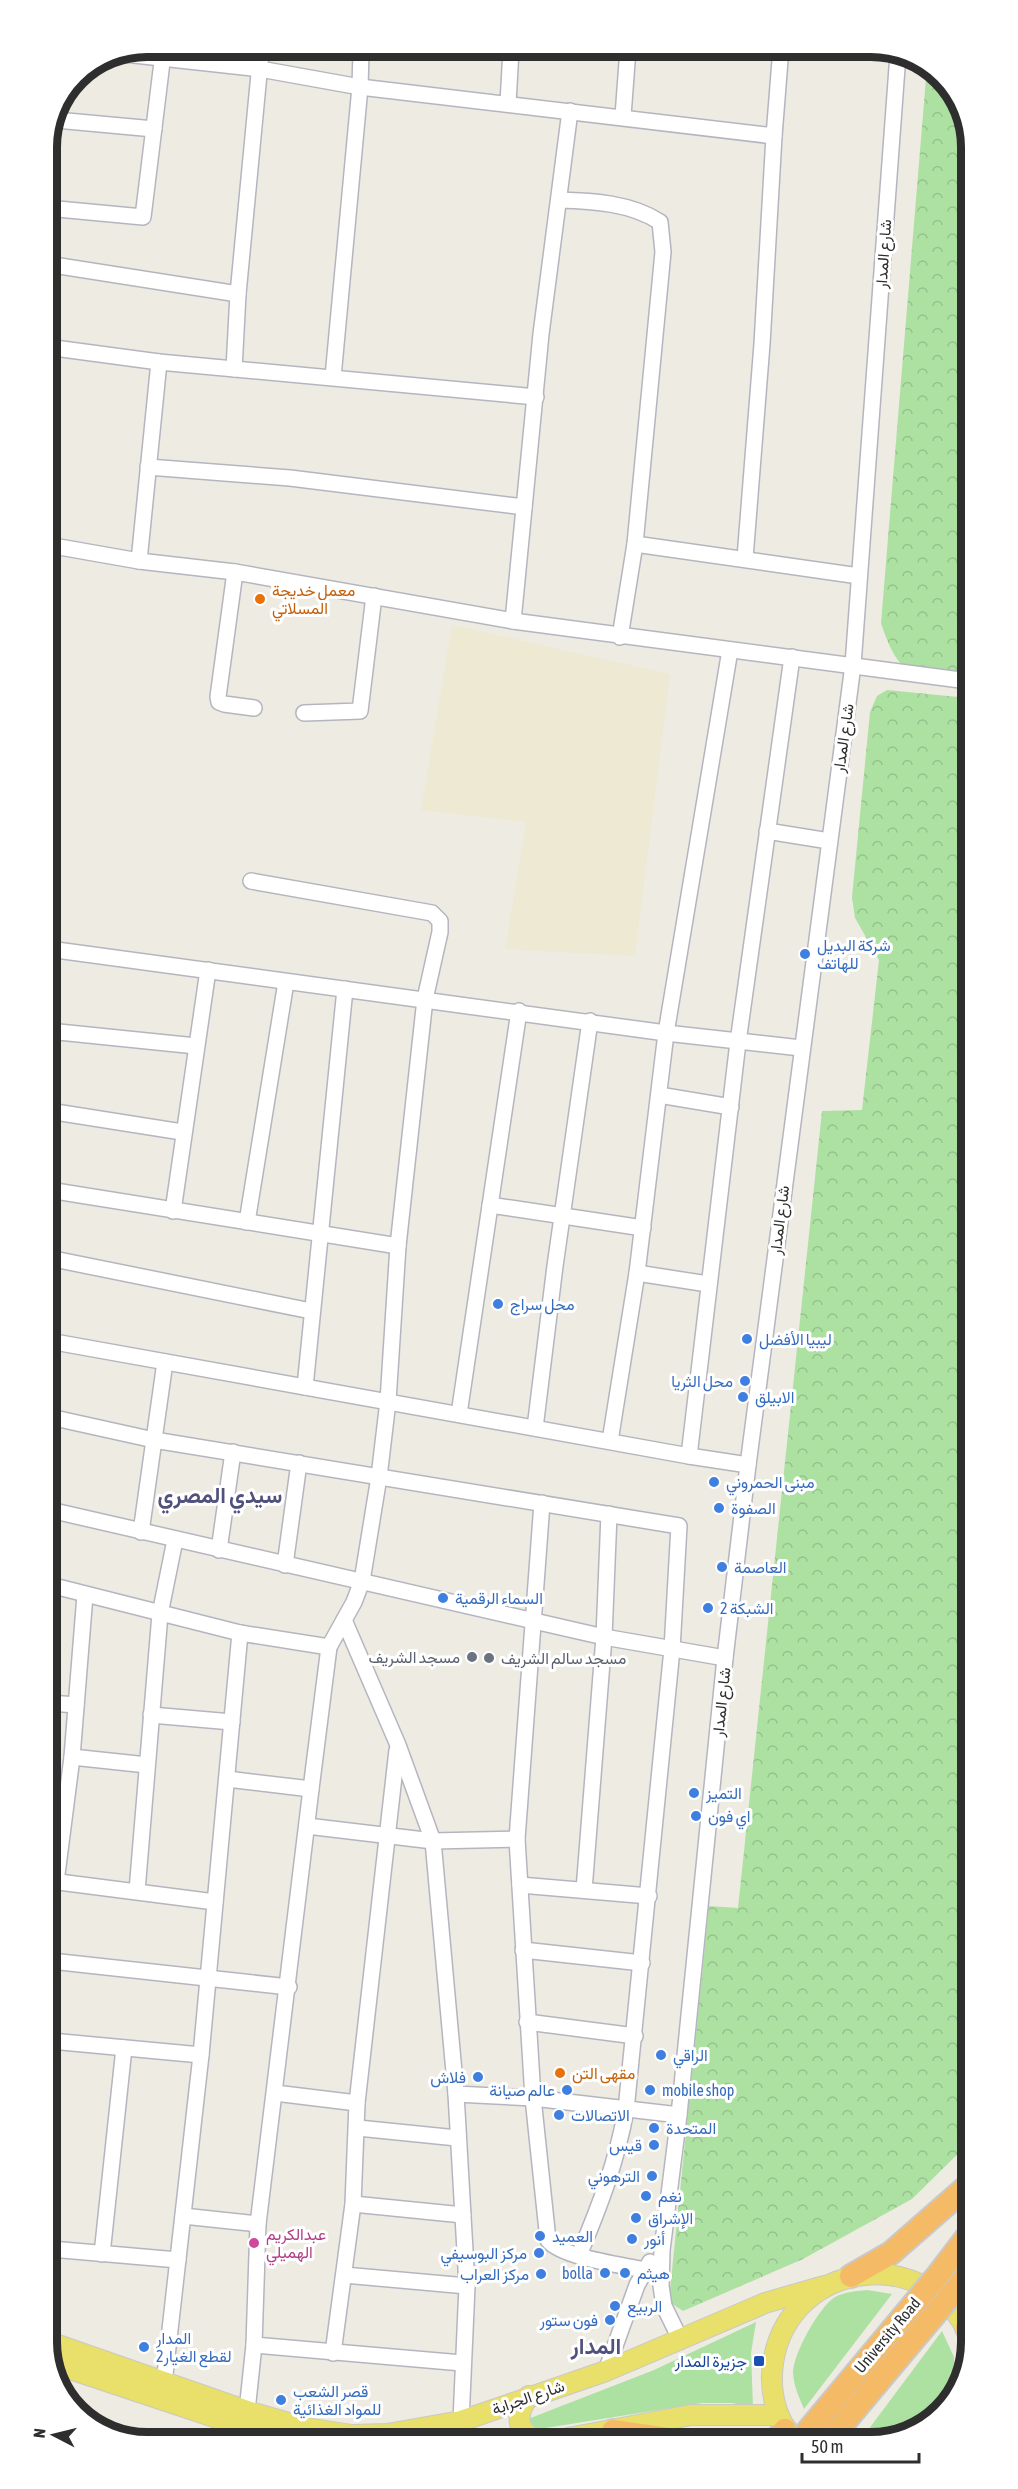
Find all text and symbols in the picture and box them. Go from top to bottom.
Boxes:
street label: شارع المدار [872,219,897,291]
place label: معمل خديجة المسلاتي [272,581,355,622]
marker: معمل خديجة المسلاتي [253,592,267,606]
street label: شارع المدار [829,702,860,775]
place label: شركة البديل للهاتف [817,936,891,974]
marker: شركة البديل للهاتف [798,947,812,961]
street label: شارع المدار [766,1184,795,1257]
place label: محل سراج [510,1295,574,1316]
marker: محل سراج [491,1297,505,1311]
place label: ليبيا الأفضل [759,1330,832,1350]
marker: ليبيا الأفضل [740,1332,754,1346]
place label: محل الثريا [671,1372,733,1392]
marker: محل الثريا [738,1374,752,1388]
place label: الابيلق [755,1388,794,1408]
marker: الابيلق [736,1390,750,1404]
place label: مبنى الحمروني [726,1473,814,1496]
marker: مبنى الحمروني [707,1475,721,1489]
district label: سيدي المصري [158,1482,282,1514]
place label: الصفوة [731,1499,776,1519]
marker: الصفوة [712,1501,726,1515]
place label: العاصمة [734,1558,787,1576]
marker: العاصمة [715,1560,729,1574]
place label: السماء الرقمية [455,1589,543,1609]
marker: السماء الرقمية [436,1591,450,1605]
place label: الشبكة 2 [720,1599,774,1618]
marker: الشبكة 2 [701,1601,715,1615]
place label: مسجد الشريف [368,1648,460,1668]
place label: مسجد سالم الشريف [501,1649,626,1669]
marker: مسجد الشريف [465,1650,479,1664]
marker: مسجد سالم الشريف [482,1651,496,1665]
street label: شارع المدار [708,1666,737,1739]
place label: التميز [705,1784,742,1804]
marker: التميز [687,1786,701,1800]
place label: اي فون [708,1807,750,1830]
marker: اي فون [689,1809,703,1823]
place label: الراقي [673,2046,708,2069]
marker: الراقي [654,2048,668,2062]
place label: مقهى التن [572,2064,635,2084]
marker: مقهى التن [553,2066,567,2080]
place label: فلاش [430,2068,466,2088]
marker: فلاش [471,2070,485,2084]
place label: عالم صيانة [489,2081,555,2101]
place label: mobile shop [662,2081,734,2100]
marker: عالم صيانة [560,2083,574,2097]
marker: mobile shop [643,2083,657,2097]
place label: الاتصالات [571,2106,630,2124]
marker: الاتصالات [552,2108,566,2122]
place label: المتحدة [666,2119,716,2137]
marker: المتحدة [647,2121,661,2135]
place label: قيس [609,2136,642,2156]
marker: قيس [647,2138,661,2152]
place label: الترهوني [588,2167,640,2190]
marker: الترهوني [645,2169,659,2183]
place label: نغم [658,2187,682,2207]
marker: نغم [639,2189,653,2203]
place label: الإشراق [648,2209,693,2229]
marker: الإشراق [629,2211,643,2225]
place label: عبدالكريم الهميلي [266,2225,326,2266]
place label: العميد [552,2227,593,2246]
marker: العميد [533,2229,547,2243]
place label: أنور [643,2230,665,2250]
marker: أنور [625,2232,639,2246]
marker: عبدالكريم الهميلي [247,2236,261,2250]
place label: مركز البوسيفي [441,2244,527,2267]
marker: مركز البوسيفي [532,2246,546,2260]
place label: bolla [562,2264,593,2282]
place label: هيثم [637,2264,670,2284]
place label: مركز العراب [460,2265,529,2285]
marker: bolla [598,2266,612,2280]
marker: هيثم [618,2266,632,2280]
marker: مركز العراب [534,2267,548,2281]
street label: University Road [850,2294,924,2377]
place label: الربيع [627,2297,662,2318]
marker: الربيع [608,2299,622,2313]
place label: فون ستور [539,2311,598,2331]
marker: فون ستور [603,2313,617,2327]
place label: المدار 2لقطع الغيار [155,2329,232,2368]
district label: المدار [570,2333,621,2360]
marker: المدار 2لقطع الغيار [137,2340,151,2354]
place label: جزيرة المدار [674,2352,747,2372]
marker: جزيرة المدار [752,2354,766,2368]
street label: شارع الجرابة [489,2376,568,2421]
place label: قصر الشعب للمواد الغذائية [293,2382,381,2420]
marker: قصر الشعب للمواد الغذائية [274,2393,288,2407]
north arrow [24,2405,84,2465]
scale bar [802,2426,919,2464]
text: N [30,2427,49,2439]
text: 50 m [811,2436,843,2457]

